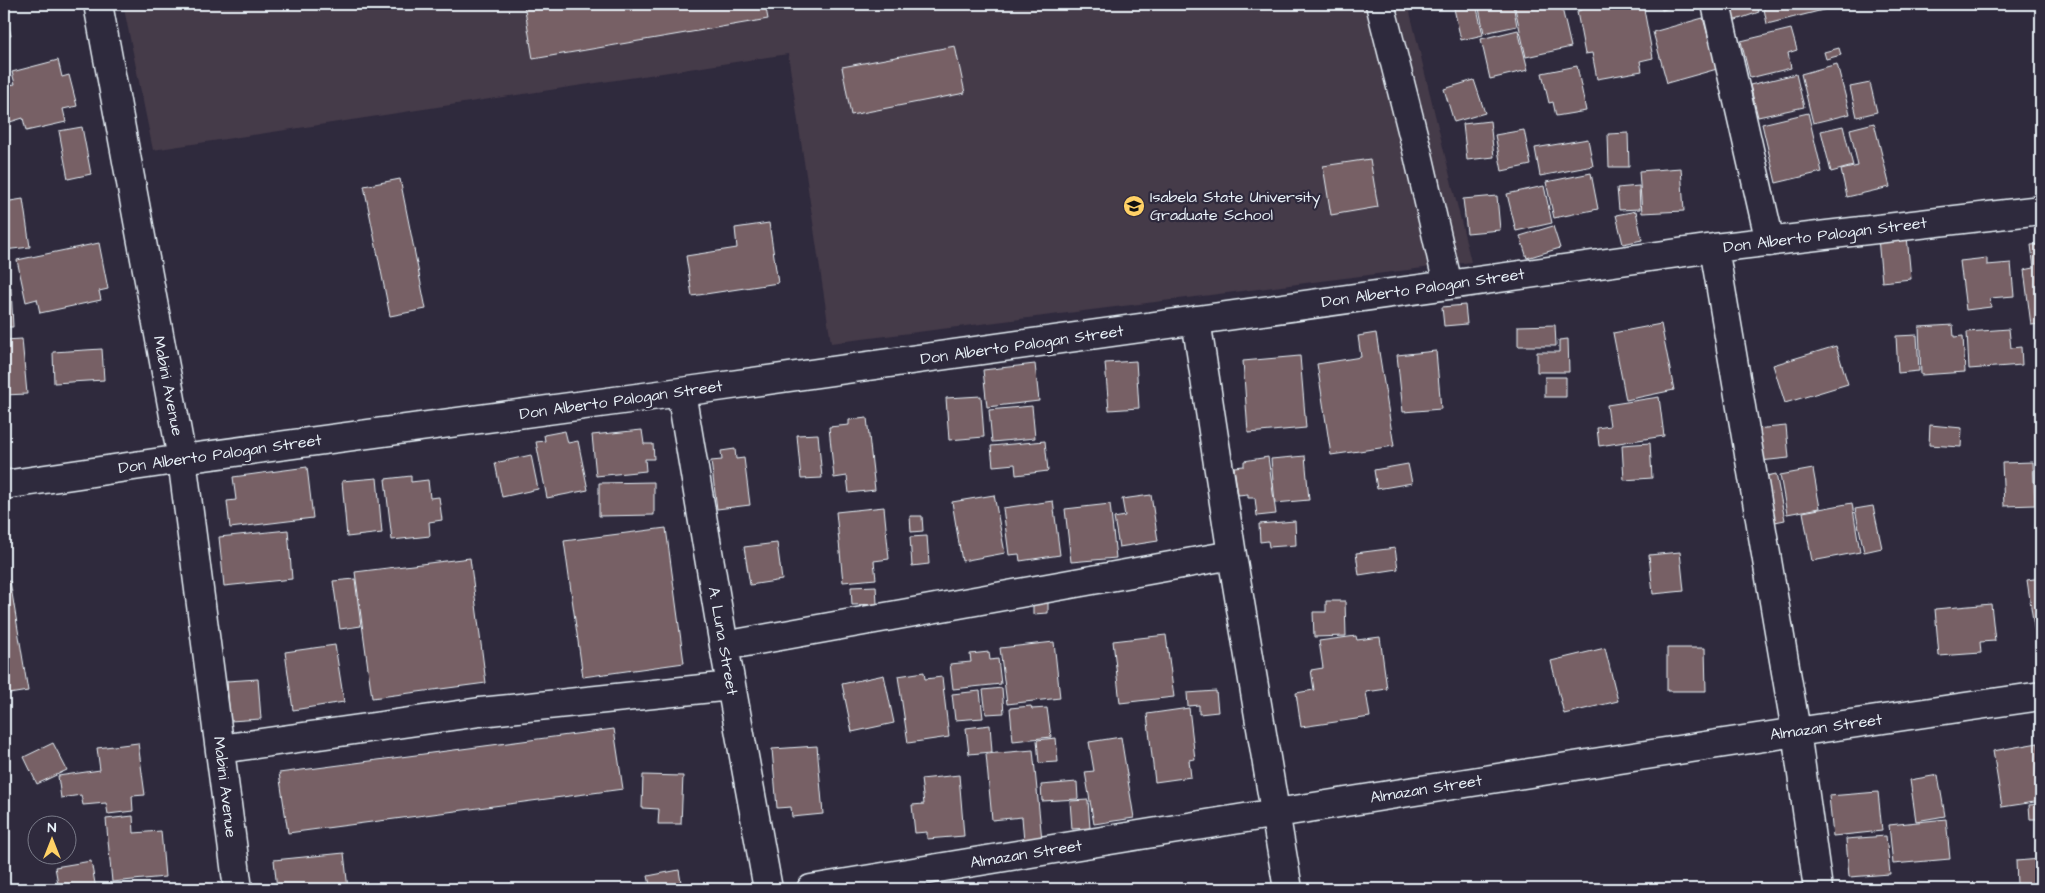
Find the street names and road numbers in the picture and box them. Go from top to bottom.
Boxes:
street label: Don Alberto Palogan Street [1722,212,1929,259]
street label: Don Alberto Palogan Street [1320,263,1527,314]
street label: Don Alberto Palogan Street [919,320,1126,371]
street label: Mabini Avenue [148,334,189,438]
street label: Don Alberto Palogan Street [518,375,725,426]
street label: Don Alberto Palogan Street [117,429,324,480]
street label: A. Luna Street [703,585,743,698]
street label: Almazan Street [1768,708,1884,746]
street label: Mabini Avenue [208,735,242,839]
street label: Almazan Street [1368,769,1484,809]
street label: Almazan Street [968,834,1084,874]

